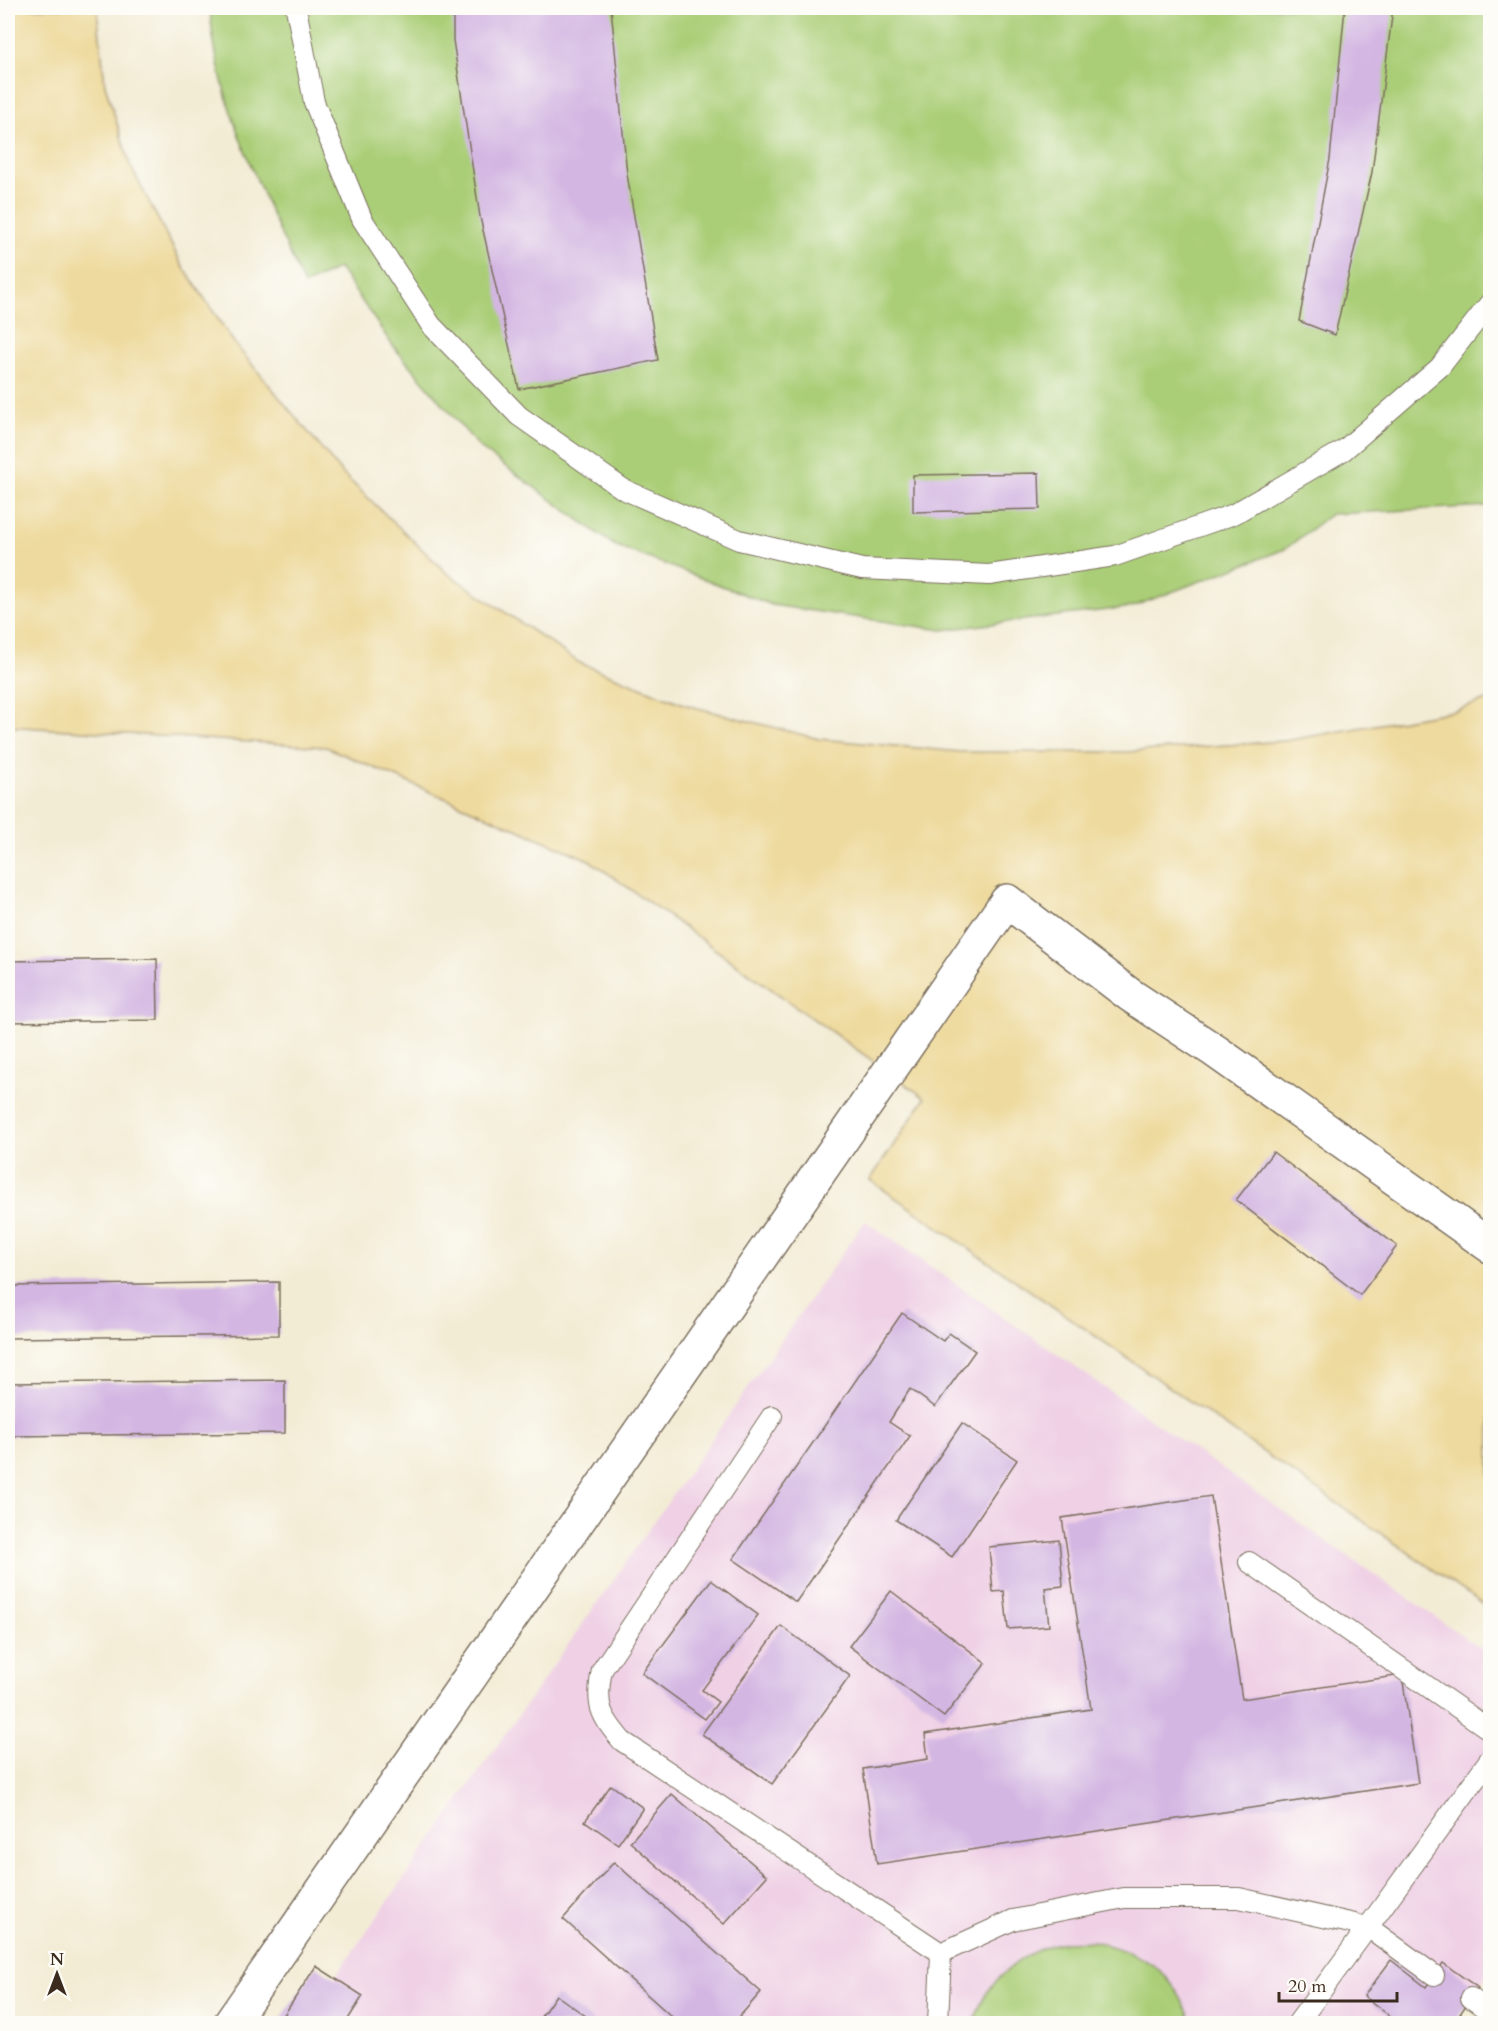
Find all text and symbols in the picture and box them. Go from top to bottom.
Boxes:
north arrow [27,1944,87,2004]
text: N [50,1949,64,1971]
scale bar [1279,1965,1398,2003]
text: 20 m [1288,1974,1327,1999]

